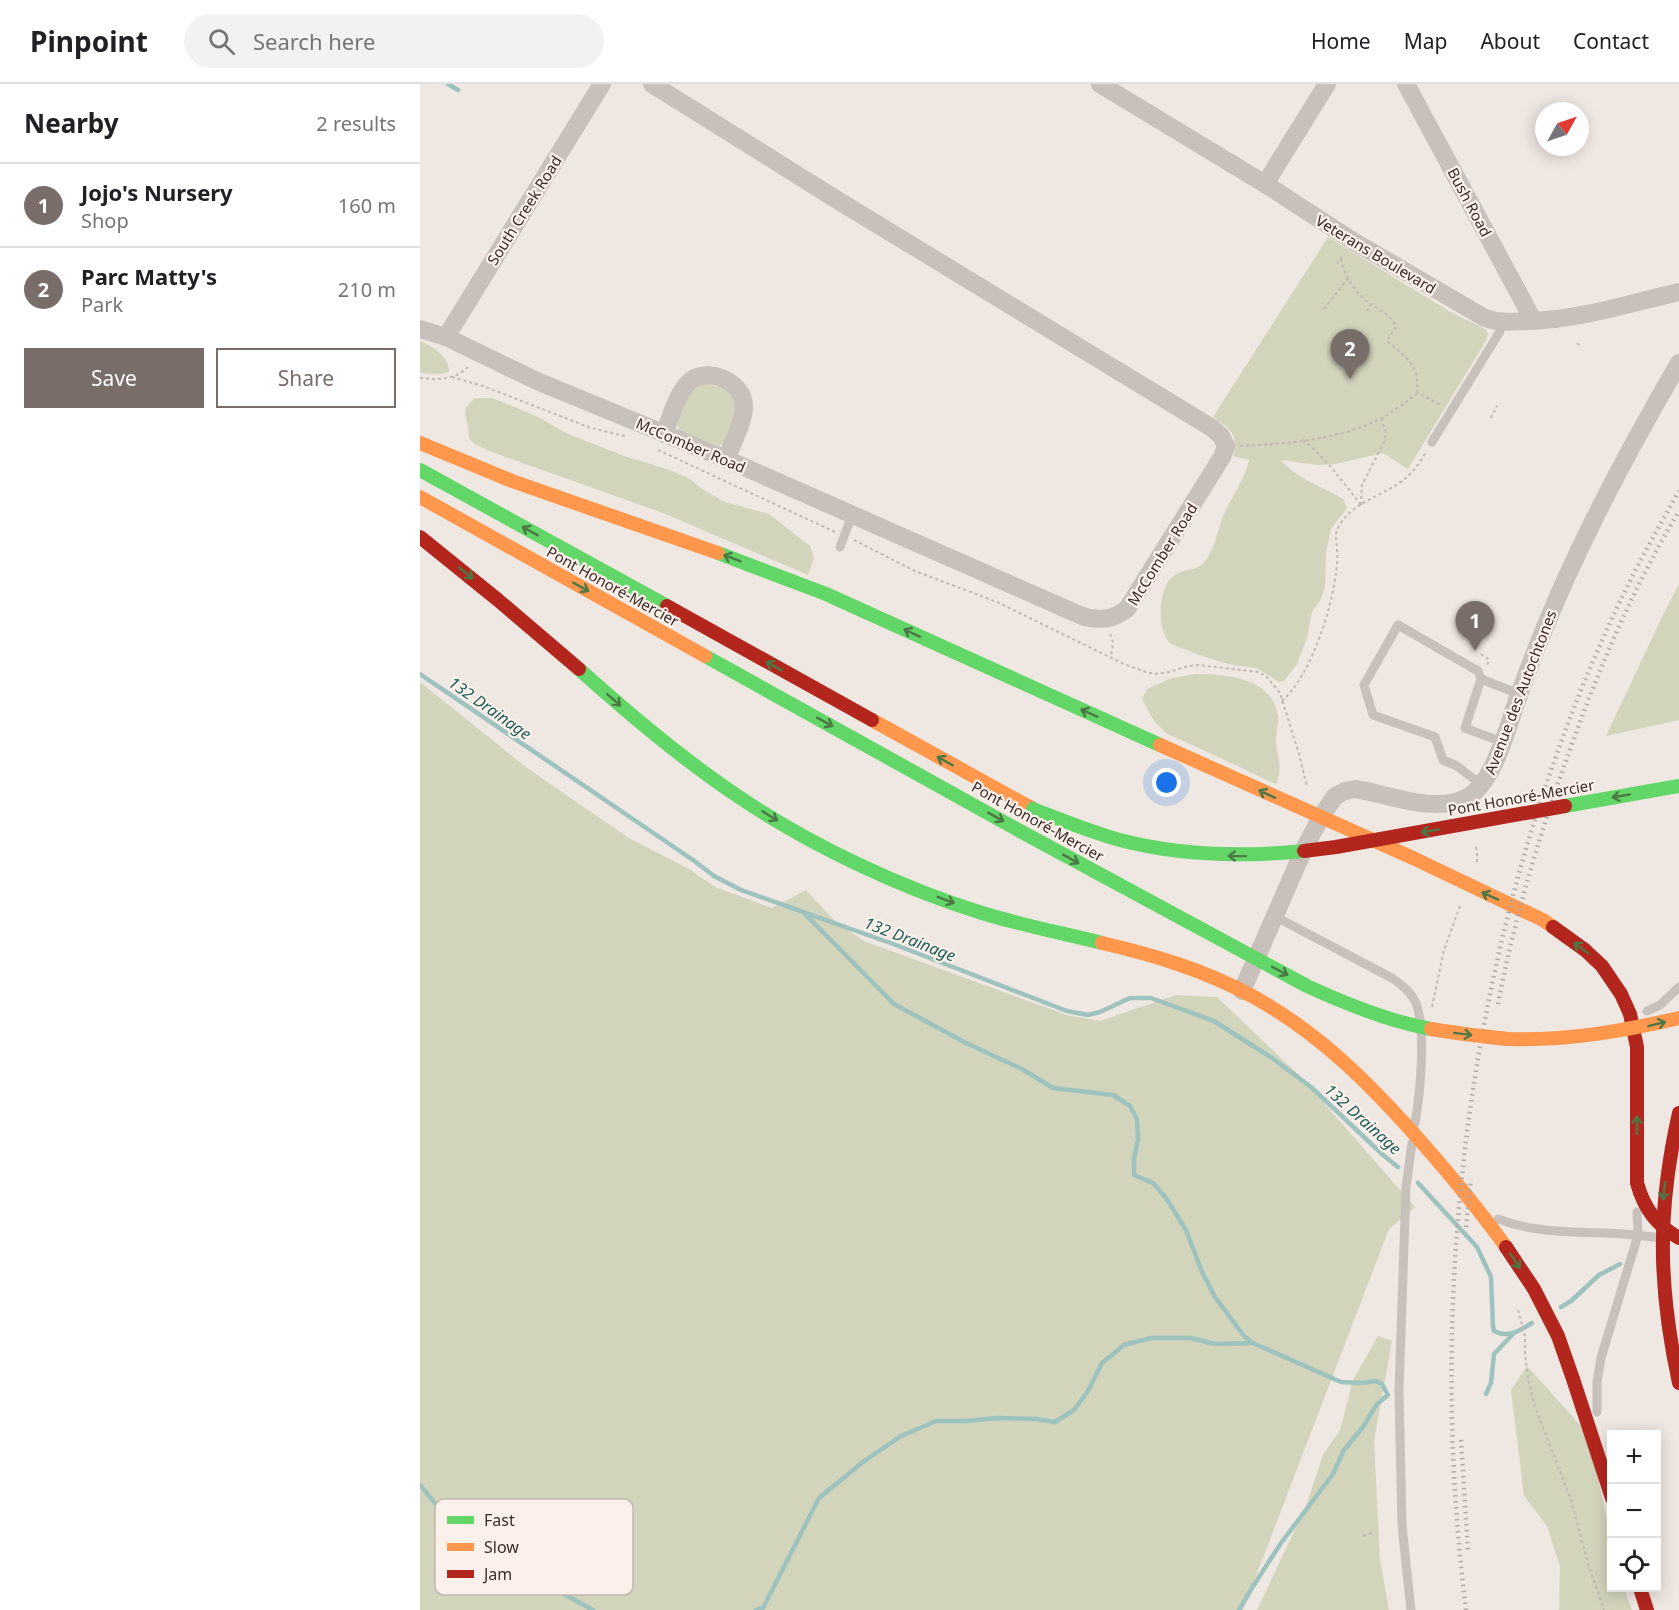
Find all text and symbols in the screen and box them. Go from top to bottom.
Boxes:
search box [184,14,604,68]
text: Pinpoint [30,22,148,60]
icon: search [205,25,238,58]
text: Search here [253,26,375,56]
text: Home [1311,27,1371,55]
text: Map [1404,27,1447,55]
text: About [1480,27,1540,55]
text: Contact [1573,27,1649,55]
north arrow [1535,102,1589,156]
text: Nearby [24,105,119,141]
text: 2 results [316,110,396,137]
street label: South Creek Road [482,152,566,268]
street label: Bush Road [1443,164,1497,240]
text: Jojo's Nursery [81,177,233,207]
text: 1 [38,192,49,219]
text: 160 m [338,192,396,219]
text: Shop [81,207,129,234]
street label: Veterans Boulevard [1312,210,1440,298]
text: Parc Matty's [81,261,217,291]
text: 2 [38,276,49,303]
text: 210 m [338,276,396,303]
text: Park [81,291,123,318]
pin: 2 [1330,330,1370,379]
button: Save [24,348,204,408]
button: Share [216,348,396,408]
street label: McComber Road [633,413,749,477]
street label: McComber Road [1122,499,1202,609]
one-way arrow [522,525,539,537]
street label: Pont Honoré-Mercier [543,541,683,631]
one-way arrow [723,551,742,562]
one-way arrow [458,567,474,580]
one-way arrow [572,581,589,593]
pin: 1 [1456,602,1494,651]
street label: Avenue des Autochtones [1479,607,1561,777]
one-way arrow [903,626,921,638]
one-way arrow [766,660,783,672]
water label: 132 Drainage [444,671,536,745]
one-way arrow [606,693,621,707]
one-way arrow [1081,707,1099,719]
one-way arrow [816,717,833,729]
one-way arrow [937,755,954,767]
your location [1152,768,1181,797]
street label: Pont Honoré-Mercier [1446,774,1596,820]
street label: Pont Honoré-Mercier [968,776,1108,866]
one-way arrow [1258,788,1276,800]
one-way arrow [1612,791,1632,802]
one-way arrow [761,810,778,822]
one-way arrow [986,812,1004,823]
one-way arrow [1420,826,1440,837]
one-way arrow [1227,850,1247,861]
one-way arrow [1062,853,1079,865]
one-way arrow [1481,889,1499,901]
one-way arrow [936,895,955,906]
water label: 132 Drainage [861,912,959,967]
one-way arrow [1574,942,1590,954]
one-way arrow [1270,966,1288,977]
one-way arrow [1647,1017,1666,1029]
one-way arrow [1453,1028,1473,1039]
water label: 132 Drainage [1320,1079,1406,1159]
one-way arrow [1631,1115,1643,1135]
one-way arrow [1659,1180,1670,1200]
one-way arrow [1509,1252,1521,1268]
map controls [1607,1430,1661,1592]
button: + [1607,1430,1661,1484]
button: − [1607,1484,1661,1538]
legend [435,1499,633,1595]
text: Fast [484,1509,515,1531]
text: Slow [484,1536,519,1558]
button: locate [1607,1538,1661,1592]
text: Jam [482,1563,512,1585]

